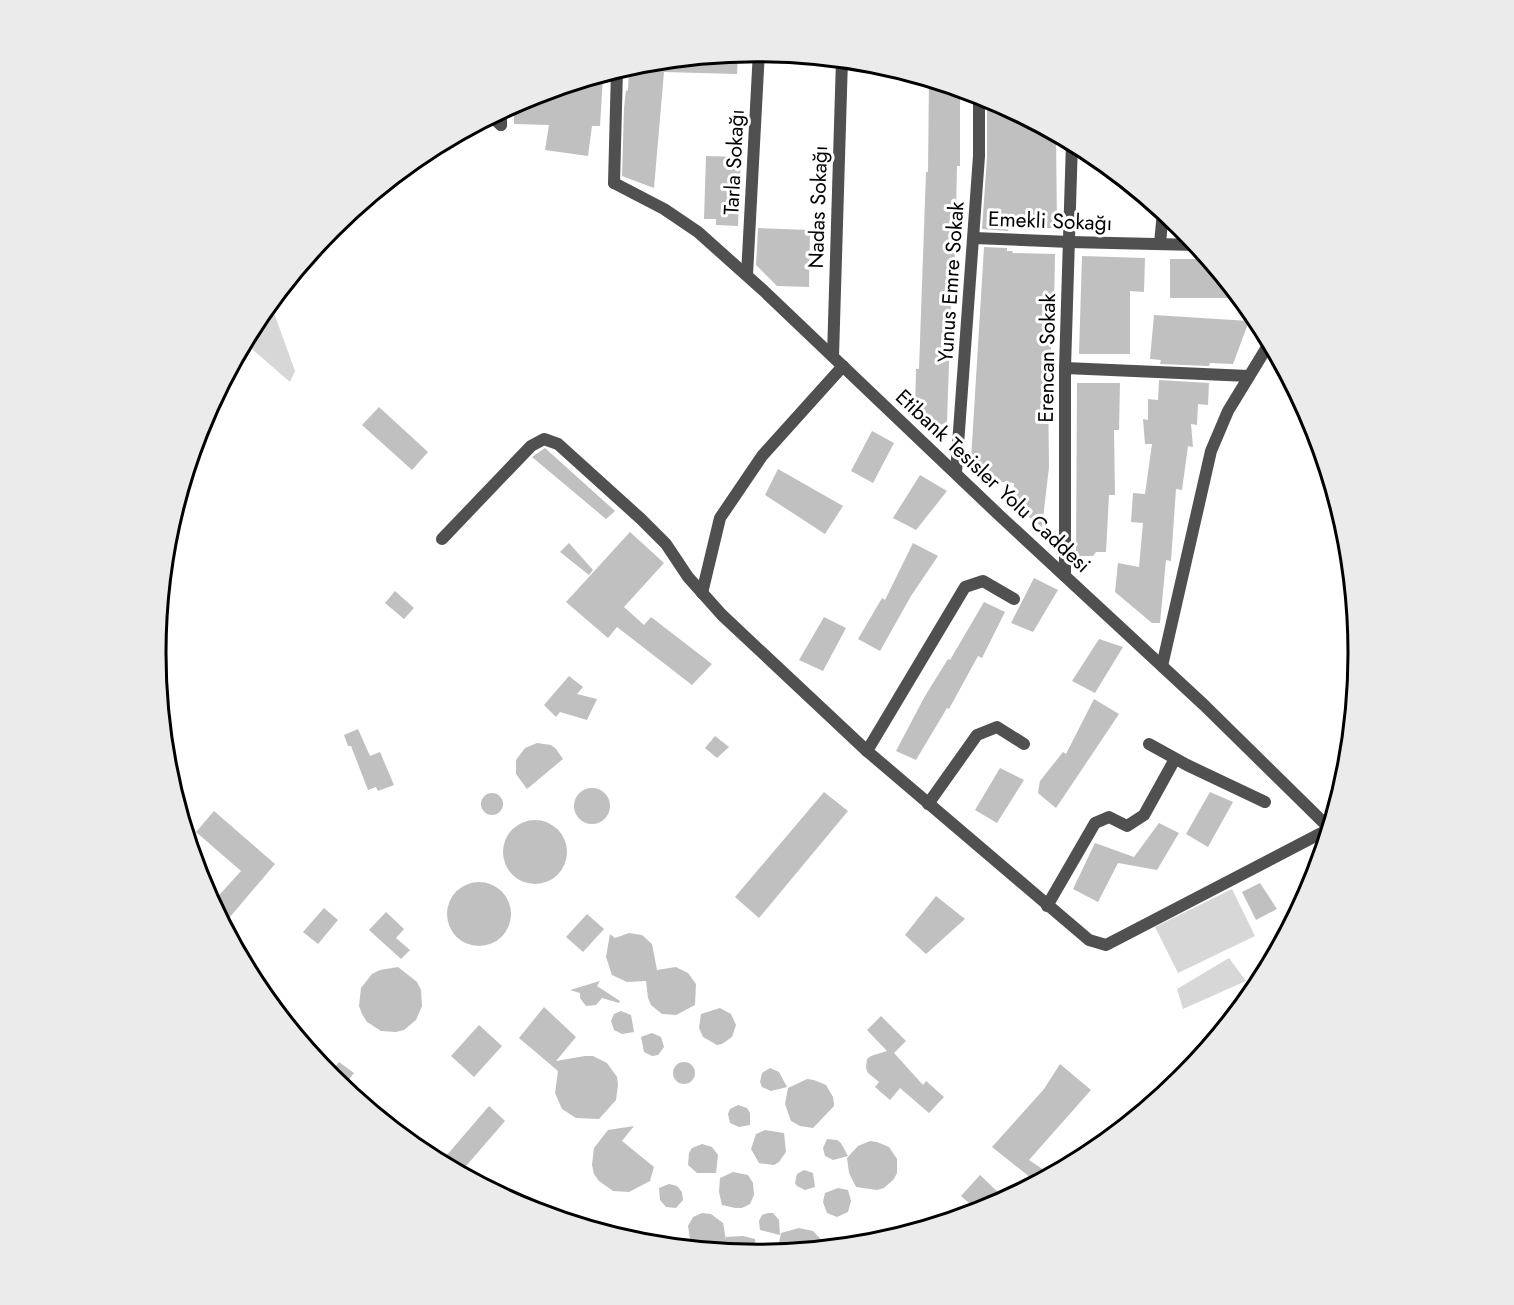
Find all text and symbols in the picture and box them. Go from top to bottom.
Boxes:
street label: Tarla Sokağı [716,108,752,216]
street label: Nadas Sokağı [801,145,835,269]
street label: Yunus Emre Sokak [930,200,972,364]
street label: Emekli Sokağı [987,204,1113,238]
street label: Erencan Sokak [1031,292,1063,423]
street label: Etibank Tesisler Yolu Caddesi [889,382,1097,580]

